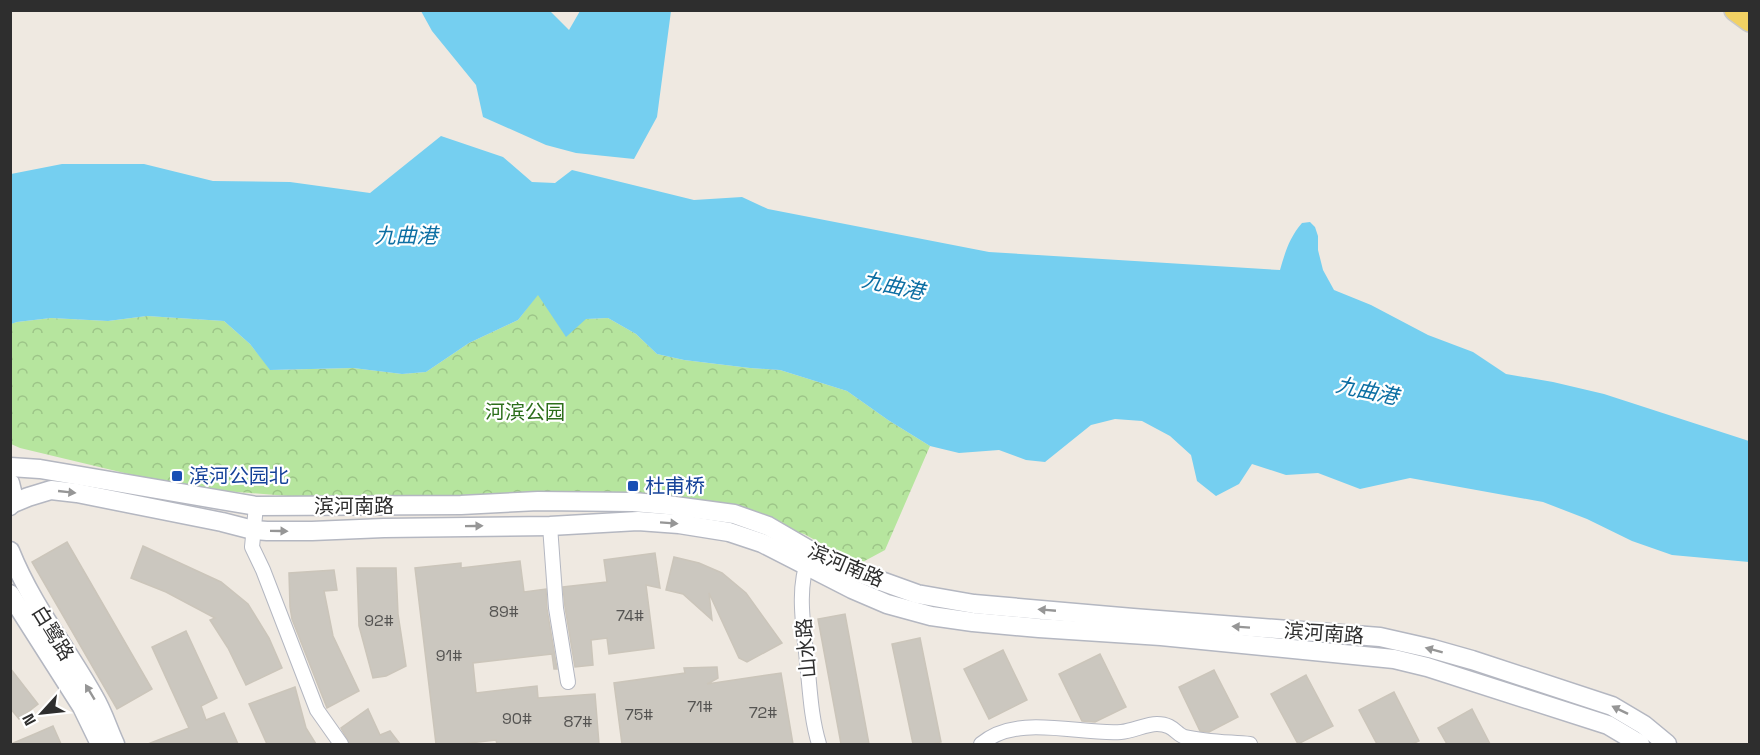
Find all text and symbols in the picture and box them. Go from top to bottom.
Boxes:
water label: 九曲港 [375,222,440,249]
water label: 九曲港 [859,266,930,306]
water label: 九曲港 [1333,371,1404,411]
park label: 河滨公园 [485,399,565,425]
place label: 滨河公园北 [189,463,289,489]
marker: 滨河公园北 [170,469,184,483]
place label: 杜甫桥 [645,473,705,499]
marker: 杜甫桥 [626,479,640,493]
one-way arrow [58,487,77,497]
street label: 滨河南路 [314,493,394,519]
one-way arrow [659,519,678,528]
one-way arrow [464,521,483,531]
one-way arrow [270,526,289,536]
street label: 滨河南路 [804,537,888,593]
street label: 白鹭路 [26,601,80,665]
house number: 89# [489,601,519,622]
house number: 74# [616,605,644,626]
one-way arrow [1037,605,1056,615]
house number: 92# [364,610,394,631]
street label: 山水路 [790,617,822,679]
street label: 滨河南路 [1283,617,1365,649]
one-way arrow [1232,622,1251,631]
one-way arrow [1425,644,1444,654]
house number: 91# [436,645,462,666]
north arrow [12,683,72,743]
one-way arrow [85,683,96,700]
house number: 71# [687,696,713,717]
house number: 72# [749,702,777,723]
house number: 75# [625,704,653,725]
one-way arrow [1611,706,1628,715]
house number: 90# [502,708,532,729]
text: N [17,710,41,729]
house number: 87# [564,711,592,732]

